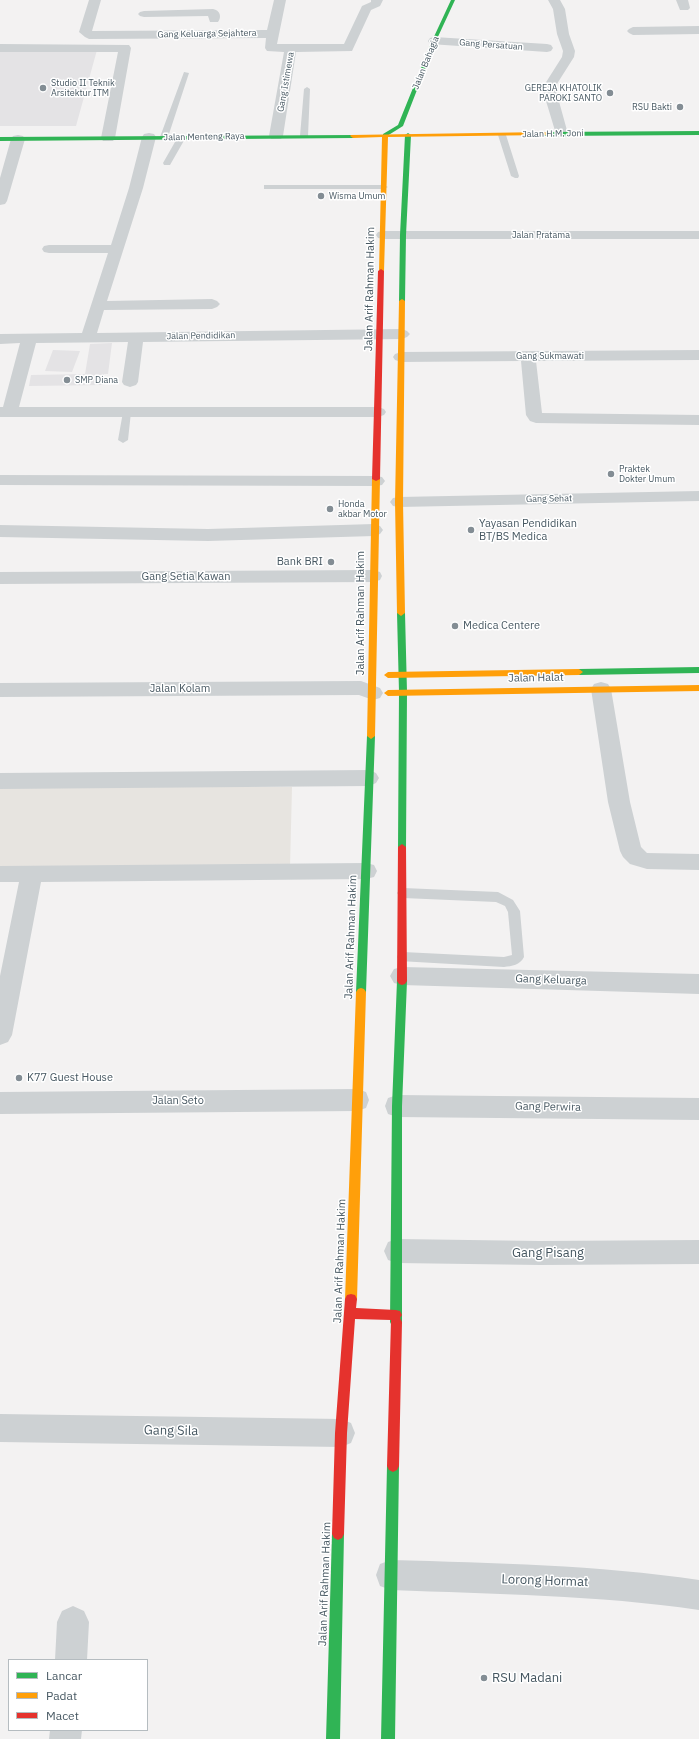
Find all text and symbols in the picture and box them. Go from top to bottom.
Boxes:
street label: Gang Keluarga Sejahtera [157,28,257,40]
street label: Jalan Bahagia [410,35,442,91]
street label: Gang Persatuan [459,37,523,53]
street label: Gang Istimewa [275,51,297,113]
place label: Studio II Teknik Arsitektur ITM [51,78,115,99]
marker: Studio II Teknik Arsitektur ITM [38,83,48,93]
place label: GEREJA KHATOLIK PAROKI SANTO [525,83,602,104]
marker: GEREJA KHATOLIK PAROKI SANTO [605,88,615,98]
place label: RSU Bakti [632,102,672,112]
marker: RSU Bakti [675,102,685,112]
street label: Jalan H.M. Joni [522,128,584,140]
street label: Jalan Menteng Raya [163,131,245,143]
marker: Wisma Umum [316,191,326,201]
place label: Wisma Umum [329,191,385,201]
street label: Jalan Arif Rahman Hakim [362,227,378,351]
street label: Jalan Pratama [512,230,570,240]
street label: Jalan Pendidikan [167,330,235,342]
street label: Gang Sukmawati [516,351,584,361]
marker: SMP Diana [62,375,72,385]
place label: SMP Diana [75,375,118,385]
place label: Praktek Dokter Umum [619,464,675,485]
marker: Praktek Dokter Umum [606,469,616,479]
street label: Gang Sehat [526,493,572,505]
place label: Honda akbar Motor [338,499,387,520]
marker: Honda akbar Motor [325,504,335,514]
place label: Yayasan Pendidikan BT/BS Medica [479,517,577,543]
marker: Yayasan Pendidikan BT/BS Medica [466,525,476,535]
street label: Jalan Arif Rahman Hakim [354,551,368,675]
place label: Bank BRI [277,555,323,569]
marker: Bank BRI [326,557,336,567]
street label: Gang Setia Kawan [142,570,230,584]
place label: Medica Centere [463,619,540,633]
marker: Medica Centere [450,621,460,631]
street label: Jalan Halat [508,671,564,685]
street label: Jalan Kolam [150,682,210,696]
street label: Jalan Arif Rahman Hakim [342,875,360,999]
street label: Gang Keluarga [515,972,587,988]
place label: K77 Guest House [27,1071,113,1085]
marker: K77 Guest House [14,1073,24,1083]
street label: Jalan Seto [152,1094,204,1108]
street label: Gang Perwira [515,1100,581,1114]
street label: Jalan Arif Rahman Hakim [331,1199,349,1323]
street label: Gang Pisang [512,1245,584,1261]
street label: Gang Sila [144,1423,198,1439]
street label: Jalan Arif Rahman Hakim [316,1522,334,1646]
street label: Lorong Hormat [501,1572,589,1590]
legend [8,1659,148,1731]
text: Lancar [46,1668,82,1683]
place label: RSU Madani [492,1670,562,1686]
marker: RSU Madani [479,1673,489,1683]
text: Padat [46,1688,77,1703]
text: Macet [46,1708,79,1723]

